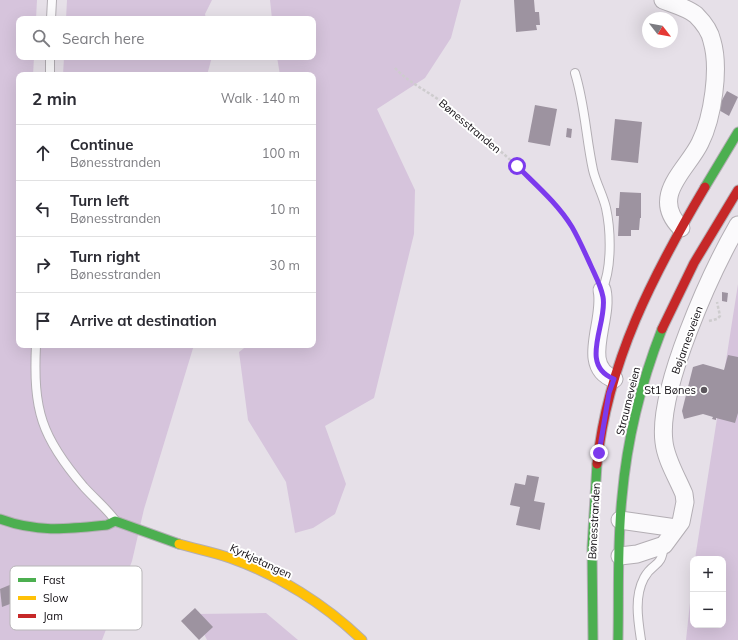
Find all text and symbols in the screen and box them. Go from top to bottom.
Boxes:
north arrow [642,12,678,48]
search box [16,16,316,60]
icon: search [30,27,52,49]
text: Search here [62,29,144,48]
text: 2 min [32,88,77,109]
text: Walk · 140 m [221,90,300,106]
street label: Bønesstranden [436,96,504,156]
text: Continue [70,135,133,154]
icon: ahead [32,142,54,164]
text: 100 m [262,145,300,161]
text: Bønesstranden [70,154,161,170]
route start [508,157,526,175]
text: Turn left [70,191,129,210]
icon: left [32,198,54,220]
text: 10 m [270,201,300,217]
text: Bønesstranden [70,210,161,226]
text: Turn right [70,247,140,266]
icon: right [32,254,54,276]
text: 30 m [270,257,300,273]
text: Bønesstranden [70,266,161,282]
street label: Bøjarnesveien [668,304,706,376]
icon: arrive [32,310,54,332]
text: Arrive at destination [70,311,217,330]
street label: Straumeveien [613,365,643,437]
place label: St1 Bønes [644,383,696,397]
marker: St1 Bønes [699,385,709,395]
route end [590,444,608,462]
street label: Bønesstranden [585,482,603,560]
street label: Kyrkjetangen [228,541,294,581]
map controls [690,556,726,628]
button: + [690,556,726,592]
legend [10,566,142,630]
text: Fast [43,573,65,587]
text: Slow [43,591,69,605]
button: − [690,592,726,628]
text: Jam [43,609,63,623]

